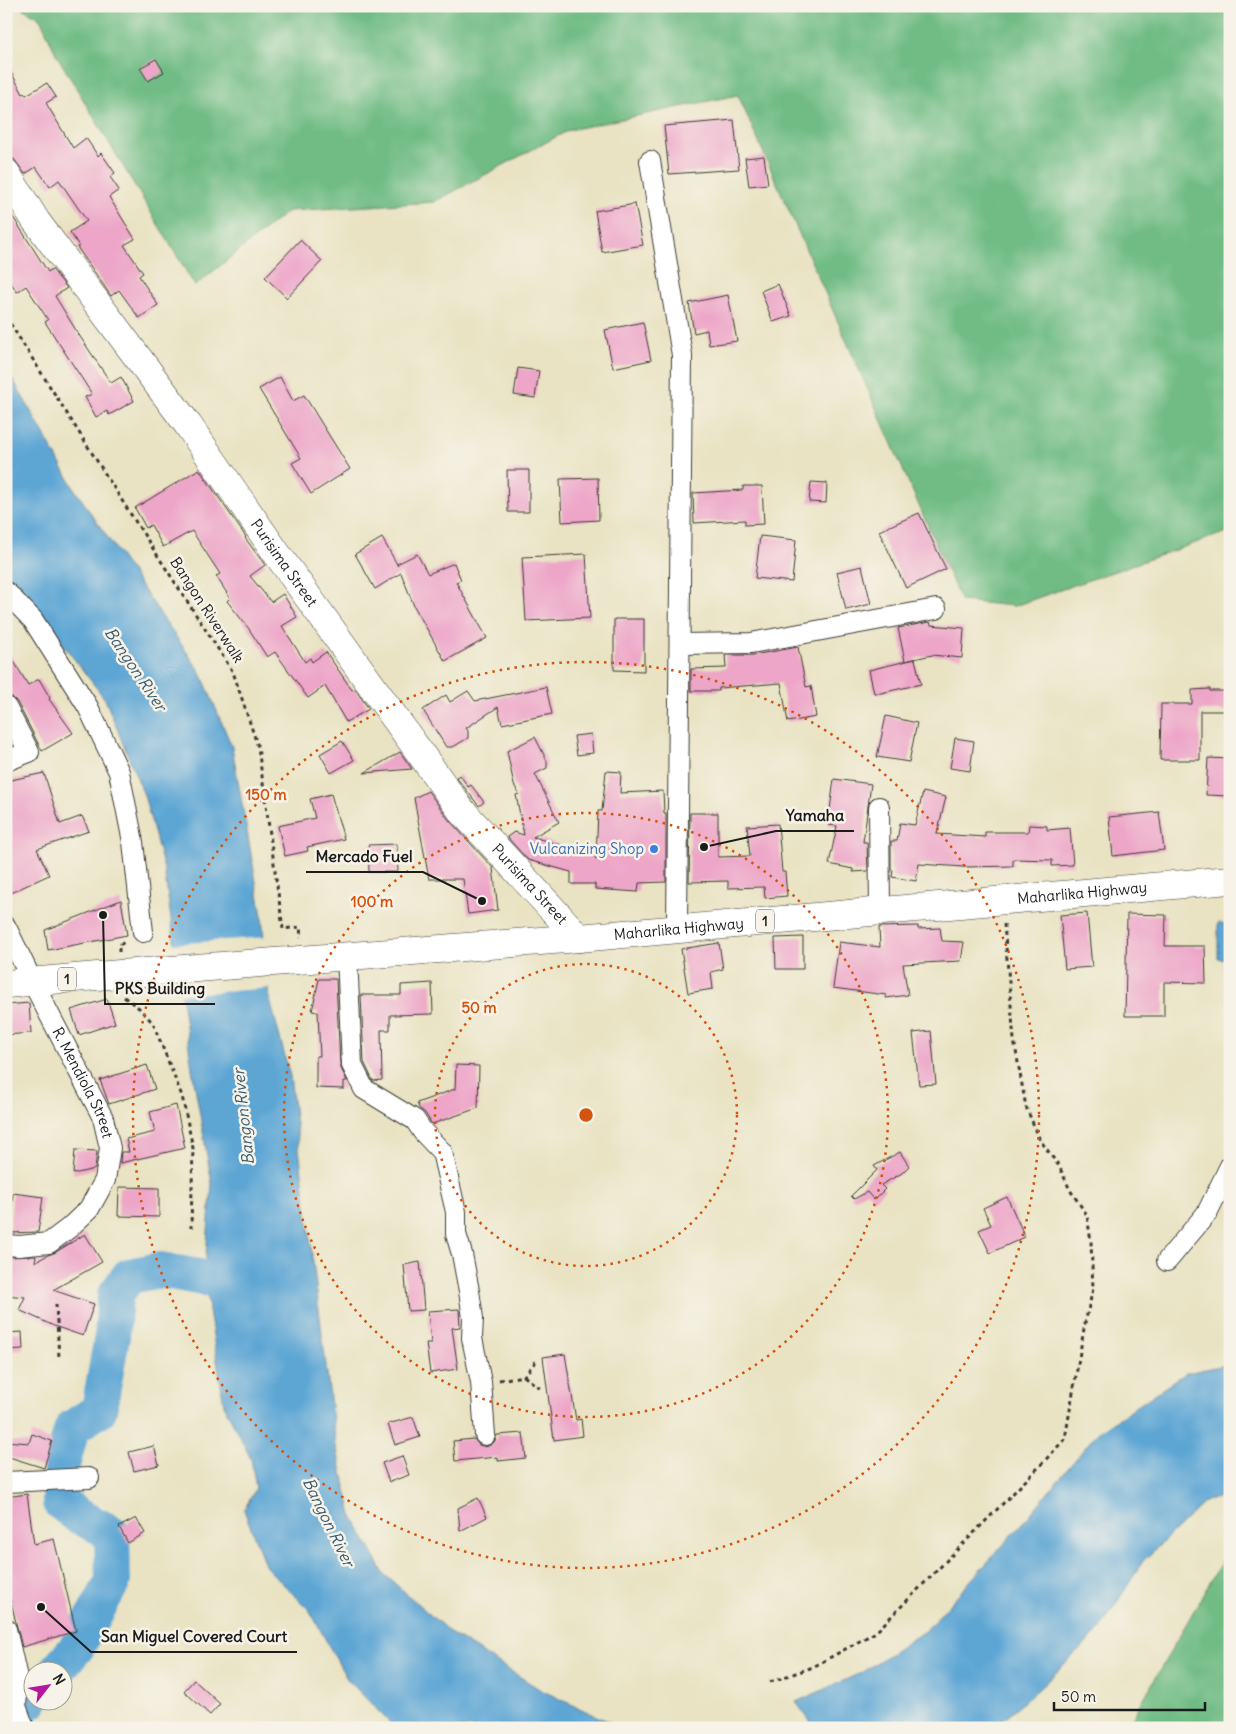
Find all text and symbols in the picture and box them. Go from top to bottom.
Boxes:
street label: Purisima Street [247,515,322,610]
street label: Bangon Riverwalk [166,553,249,666]
water label: Bangon River [101,623,173,717]
text: 150 m [245,785,287,804]
callout: Yamaha [776,800,854,831]
text: Yamaha [785,805,844,825]
place label: Vulcanizing Shop [530,839,644,858]
street label: Purisima Street [488,840,572,928]
callout: Mercado Fuel [306,841,423,872]
marker: Vulcanizing Shop [648,843,660,855]
text: Mercado Fuel [315,846,413,866]
street label: Maharlika Highway [1016,877,1148,908]
text: 100 m [351,892,393,911]
road number: 1 [756,909,774,932]
street label: Maharlika Highway [613,913,744,944]
road number: 1 [58,968,76,991]
callout: PKS Building [105,973,215,1004]
text: PKS Building [115,978,205,999]
text: 50 m [461,998,497,1017]
street label: R. Mendiola Street [49,1024,117,1140]
water label: Bangon River [228,1065,258,1166]
centre of rings [577,1106,595,1124]
water label: Bangon River [299,1474,360,1572]
callout: San Miguel Covered Court [91,1621,297,1652]
text: San Miguel Covered Court [101,1626,288,1647]
north arrow [22,1662,72,1712]
text: N [49,1671,69,1688]
scale bar [1054,1679,1205,1711]
text: 50 m [1061,1687,1096,1706]

